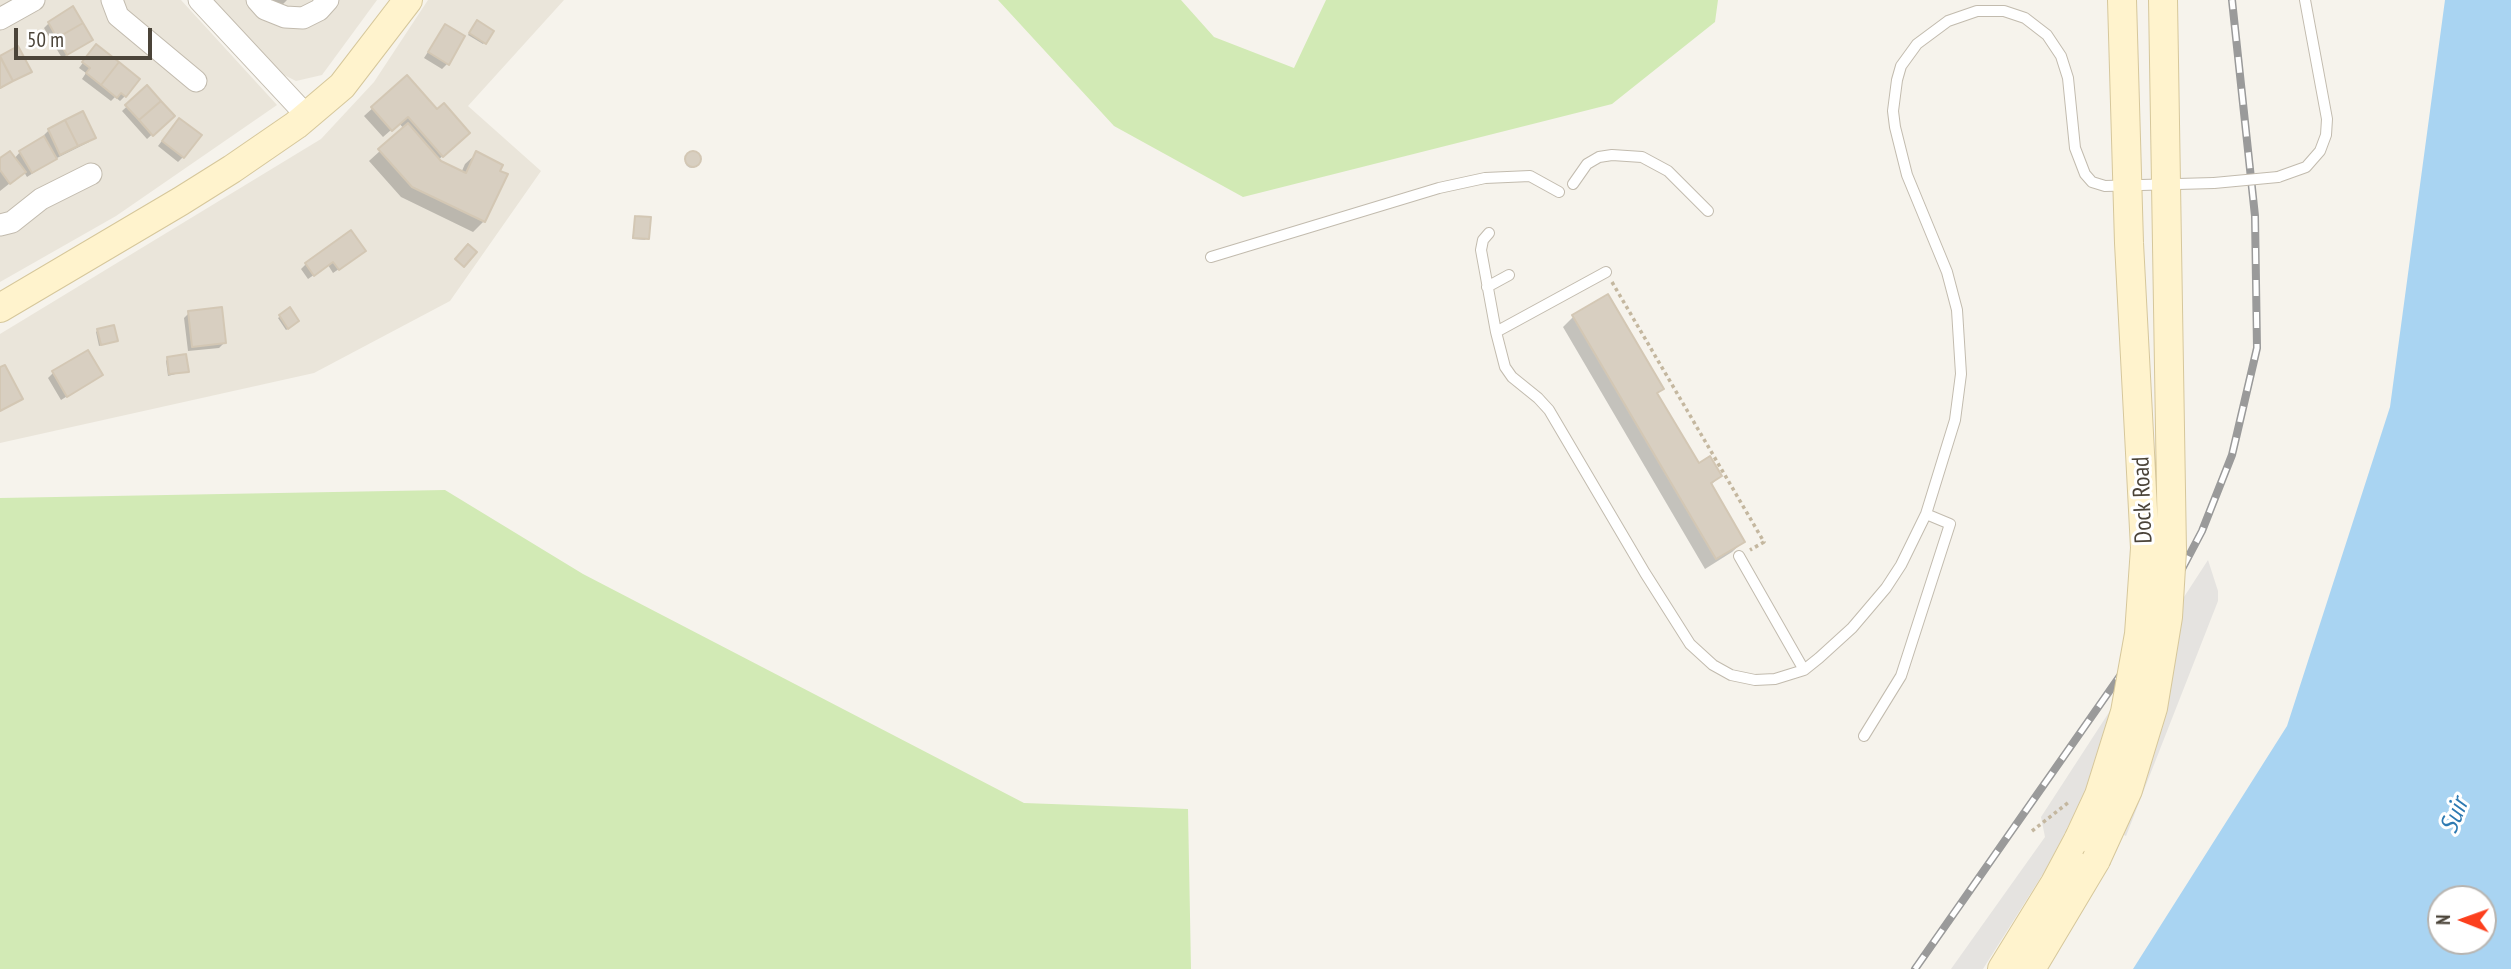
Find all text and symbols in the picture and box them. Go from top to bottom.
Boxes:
scale bar [18,14,156,58]
text: 50 m [27,26,64,53]
street label: Dock Road [2127,456,2159,544]
water label: Suir [2434,794,2476,838]
north arrow [2427,885,2497,955]
text: N [2431,914,2455,925]

